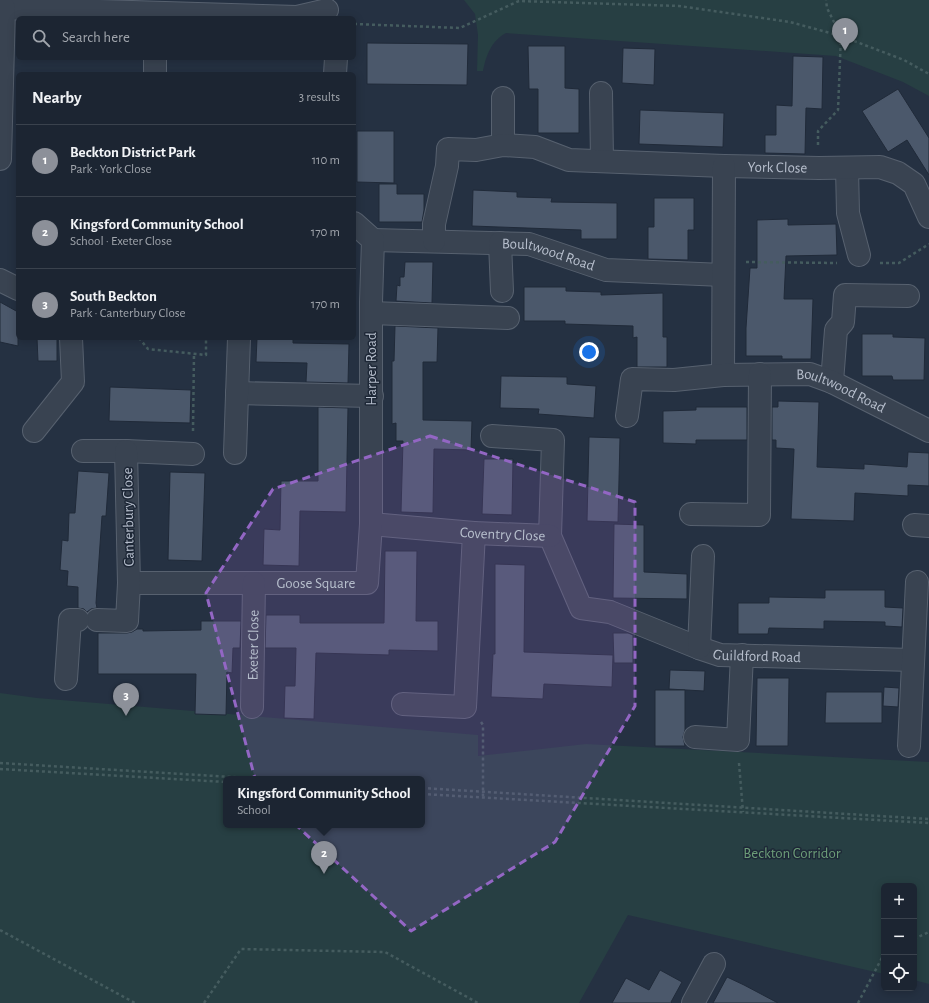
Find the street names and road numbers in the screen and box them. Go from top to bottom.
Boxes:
street label: York Close [747,159,808,176]
street label: Boultwood Road [502,236,597,274]
street label: Harper Road [364,332,379,406]
street label: Boultwood Road [796,367,888,416]
street label: Canterbury Close [120,467,137,567]
street label: Coventry Close [459,525,546,544]
street label: Goose Square [276,576,356,591]
street label: Exeter Close [245,609,262,680]
street label: Guildford Road [711,646,801,665]

